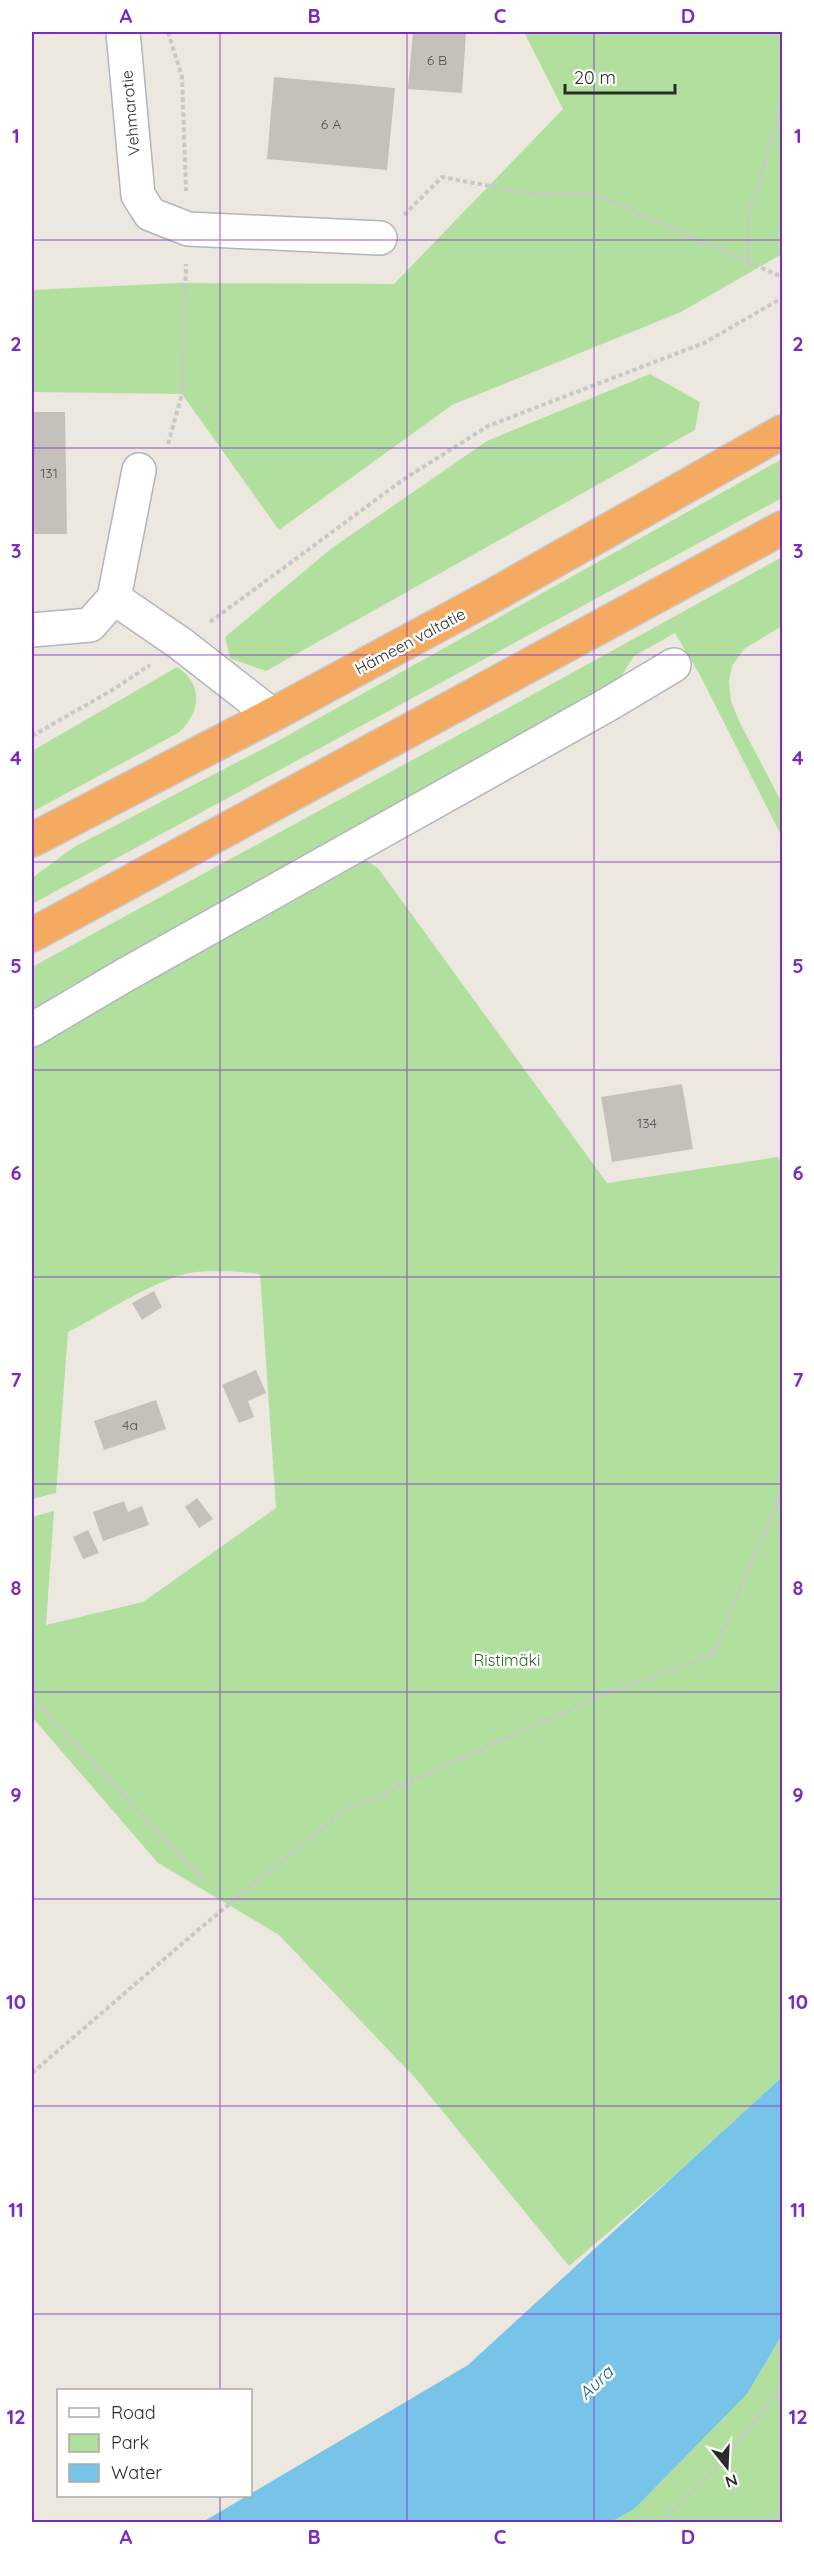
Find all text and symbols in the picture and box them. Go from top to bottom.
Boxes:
text: A [120,3,133,28]
text: B [307,3,321,28]
text: C [494,3,507,28]
text: D [681,3,695,28]
house number: 6 B [427,51,447,69]
scale bar [565,57,674,95]
text: 20 m [574,66,616,89]
street label: Vehmarotie [116,69,144,157]
house number: 6 A [321,115,341,133]
text: 1 [12,123,20,148]
text: 1 [794,123,802,148]
text: 2 [10,331,22,356]
text: 2 [792,331,804,356]
house number: 131 [40,464,58,482]
text: 3 [11,538,21,563]
text: 3 [793,538,803,563]
street label: Hämeen valtatie [351,603,469,679]
text: 4 [10,745,22,770]
text: 4 [792,745,804,770]
text: 5 [10,953,22,978]
text: 5 [792,953,804,978]
house number: 134 [637,1114,657,1132]
text: 6 [10,1160,22,1185]
text: 6 [792,1160,804,1185]
text: 7 [11,1367,22,1392]
text: 7 [793,1367,804,1392]
house number: 4a [122,1416,138,1434]
text: 8 [11,1575,22,1600]
text: 8 [793,1575,804,1600]
park label: Ristimäki [474,1650,540,1670]
text: 9 [10,1782,22,1807]
text: 9 [792,1782,804,1807]
text: 10 [6,1989,26,2014]
text: 10 [788,1989,808,2014]
text: 11 [8,2197,24,2222]
text: 11 [790,2197,806,2222]
water label: Aura [574,2360,619,2405]
legend [57,2389,252,2497]
text: Road [111,2401,156,2424]
text: 12 [6,2404,26,2429]
text: 12 [788,2404,808,2429]
text: Park [111,2431,149,2454]
north arrow [697,2437,757,2497]
text: Water [111,2461,162,2484]
text: N [723,2470,740,2493]
text: A [120,2524,133,2549]
text: B [307,2524,321,2549]
text: C [494,2524,507,2549]
text: D [681,2524,695,2549]

